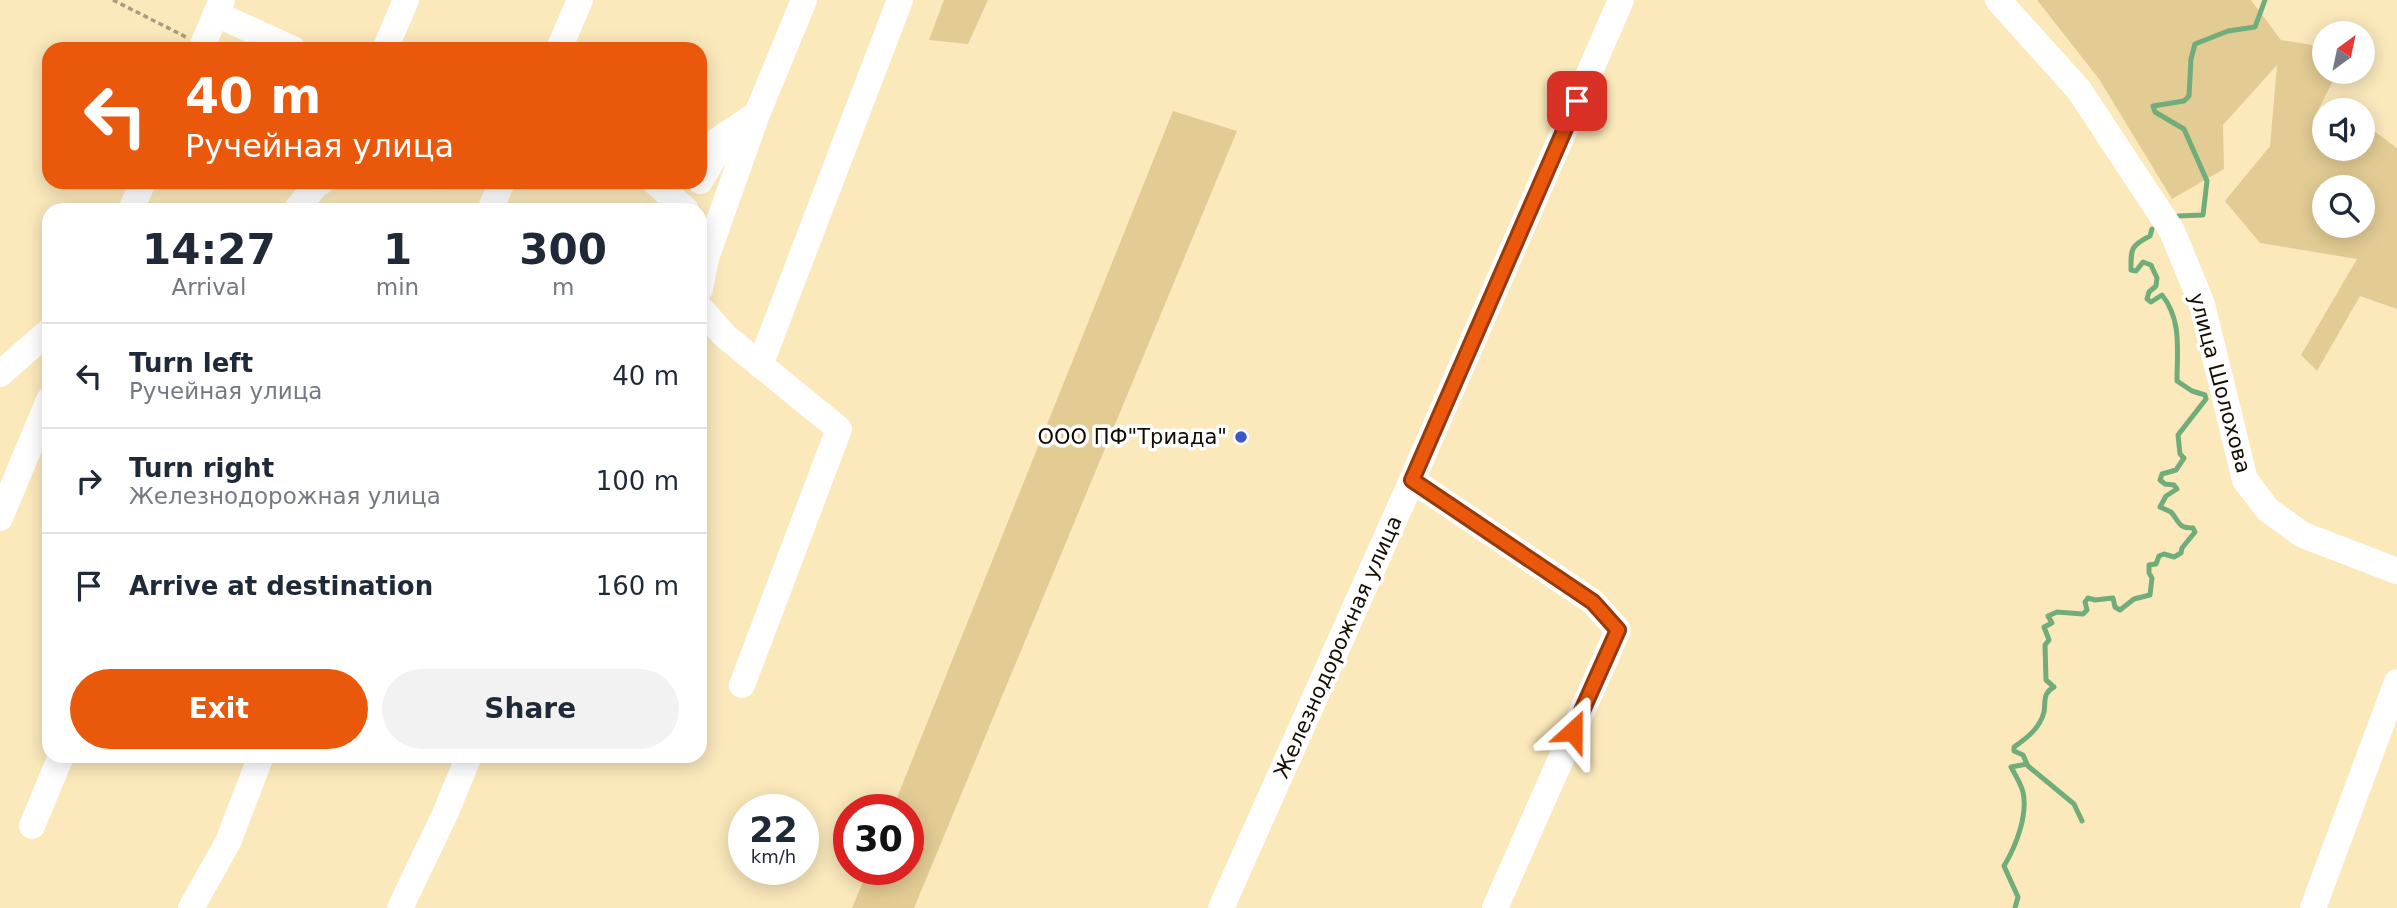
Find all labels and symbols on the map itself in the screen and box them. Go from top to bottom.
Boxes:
north arrow [2312,21,2375,84]
pin [1547,71,1607,131]
street label: улица Шолохова [2184,290,2256,476]
place label: ООО ПФ"Триада" [1037,425,1227,449]
marker: ООО ПФ"Триада" [1233,429,1249,445]
street label: Железнодорожная улица [1269,512,1407,782]
position arrow [1536,694,1610,768]
speed limit sign: 30 [833,794,924,885]

